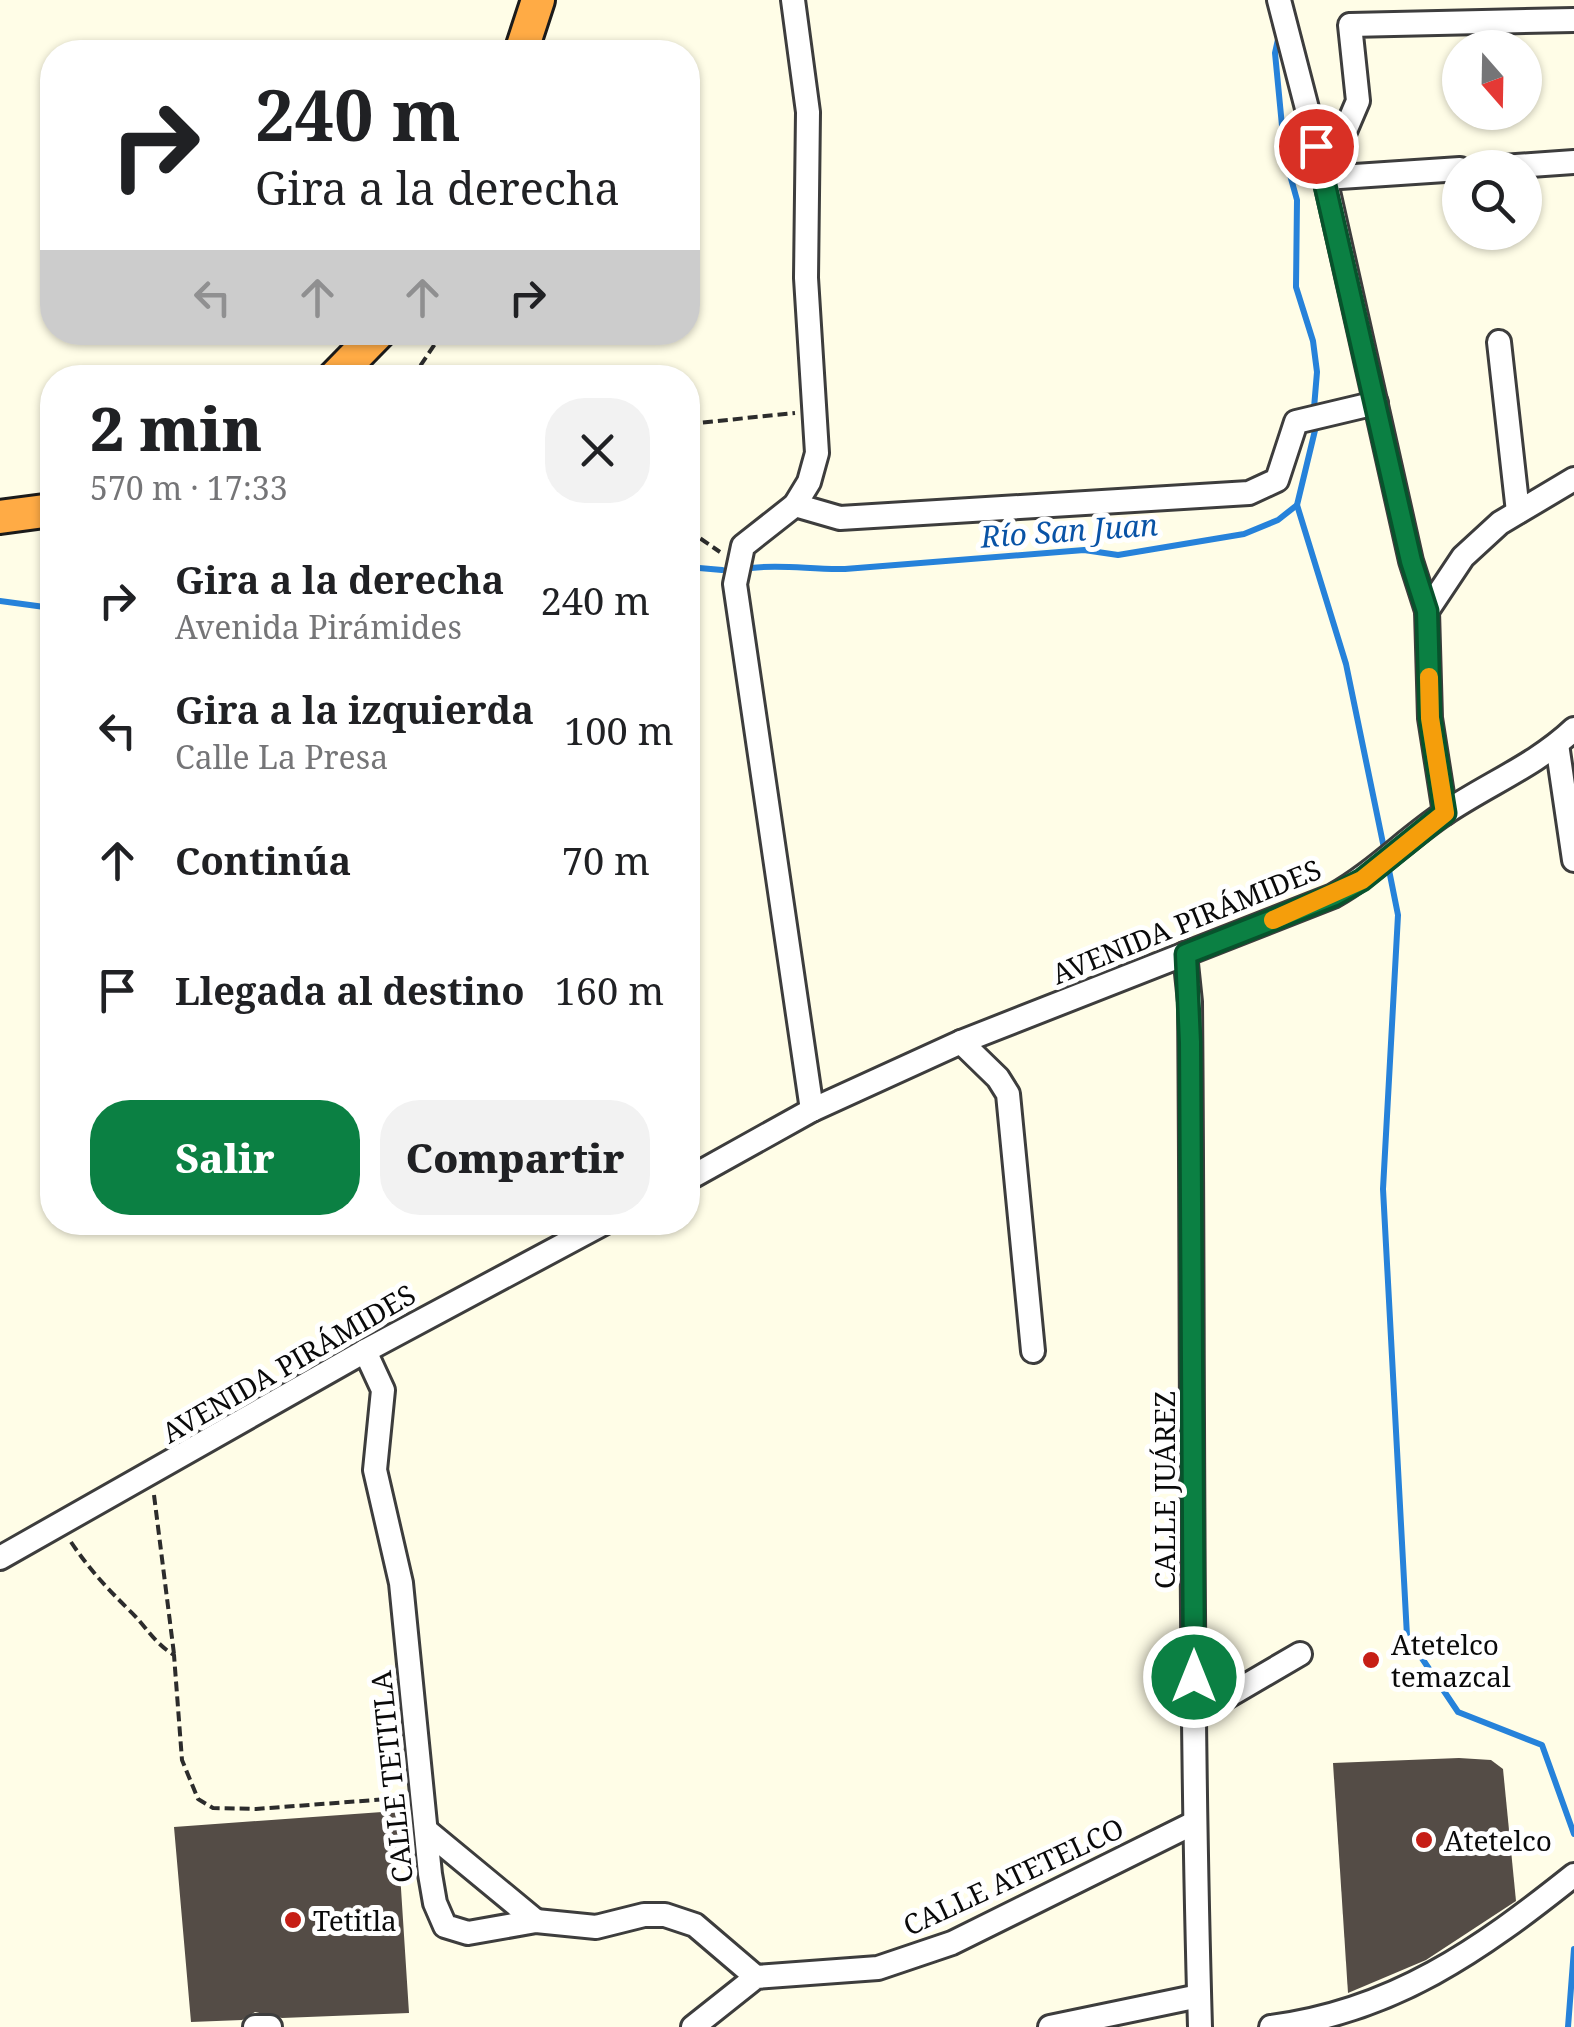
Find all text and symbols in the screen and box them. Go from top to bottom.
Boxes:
north arrow [1442,30,1542,130]
map controls [1442,30,1542,250]
text: 240 m [255,66,461,162]
icon: right [90,80,220,210]
pin [1274,104,1359,189]
icon: arrive [1289,119,1344,174]
button: search [1442,150,1542,250]
text: Gira a la derecha [255,157,620,218]
icon: left [185,270,240,325]
icon: ahead [290,270,345,325]
icon: ahead [395,270,450,325]
icon: right [500,270,555,325]
text: 2 min [90,387,262,469]
button: close [545,398,650,503]
text: 570 m · 17:33 [90,466,288,509]
water label: Río San Juan [978,503,1159,557]
text: Gira a la derecha [175,553,504,605]
icon: right [90,573,145,628]
text: 240 m [540,574,650,626]
text: Avenida Pirámides [175,605,462,648]
text: Gira a la izquierda [175,683,534,735]
icon: left [90,703,145,758]
text: 100 m [564,704,674,756]
text: Calle La Presa [175,735,388,778]
icon: ahead [90,833,145,888]
text: Continúa [175,834,351,886]
text: 70 m [562,834,650,886]
street label: AVENIDA PIRÁMIDES [1046,850,1326,992]
icon: arrive [90,963,145,1018]
text: Llegada al destino [175,964,525,1016]
text: 160 m [555,964,664,1016]
button: Salir [90,1100,360,1215]
button: Compartir [380,1100,650,1215]
street label: AVENIDA PIRÁMIDES [154,1275,422,1451]
street label: CALLE JUÁREZ [1145,1391,1183,1589]
position arrow [1142,1625,1246,1729]
place label: Atetelco temazcal [1391,1625,1511,1695]
marker: Atetelco temazcal [1360,1649,1382,1671]
street label: CALLE TETITLA [361,1669,421,1885]
street label: CALLE ATETELCO [897,1808,1129,1944]
place label: Atetelco [1444,1821,1552,1859]
marker: Atetelco [1413,1829,1435,1851]
place label: Tetitla [313,1901,397,1939]
marker: Tetitla [282,1909,304,1931]

